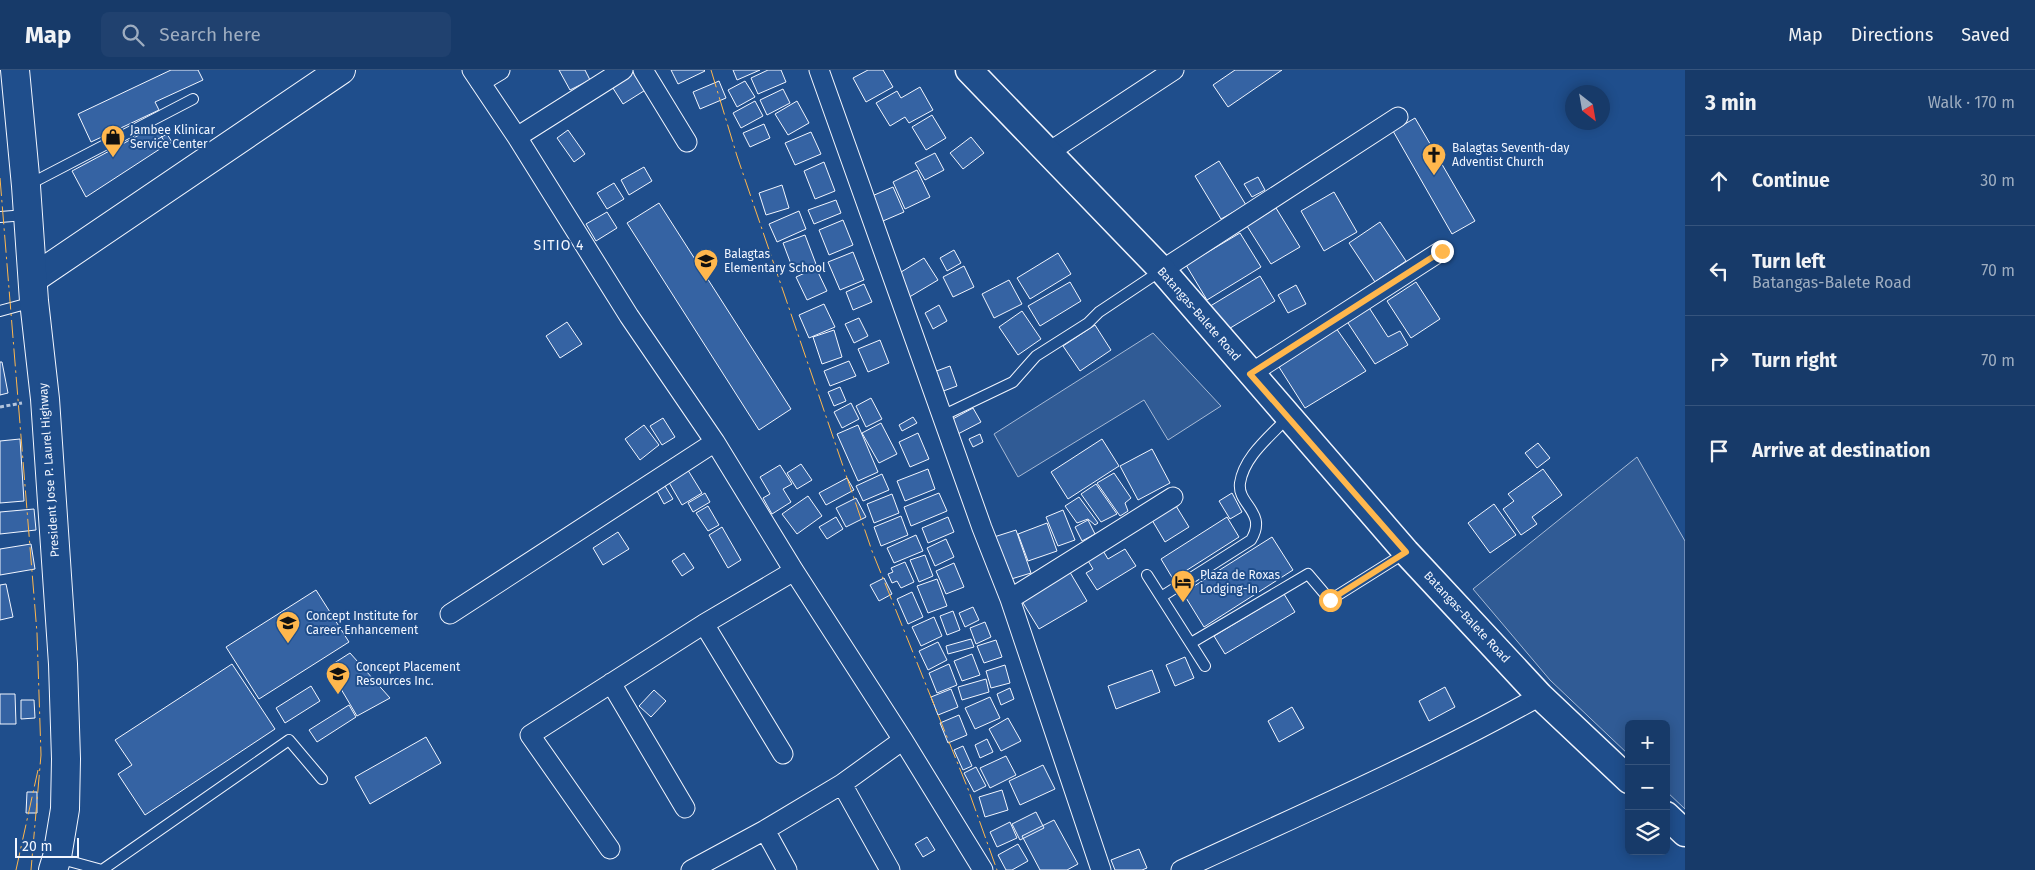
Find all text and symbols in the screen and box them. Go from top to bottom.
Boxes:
search box [101,12,451,57]
text: Map [25,21,71,49]
icon: search [119,21,147,49]
text: Search here [159,23,261,46]
text: Map [1788,24,1823,46]
text: Directions [1851,24,1933,46]
text: Saved [1961,24,2010,46]
north arrow [1565,85,1610,130]
text: 3 min [1705,90,1757,116]
text: Walk · 170 m [1928,93,2015,112]
place label: Jambee Klinicar Service Center [130,123,215,151]
shop icon: Jambee Klinicar Service Center [100,124,126,158]
place label: Balagtas Seventh-day Adventist Church [1452,141,1569,169]
church icon: Balagtas Seventh-day Adventist Church [1421,142,1447,176]
icon: ahead [1705,167,1733,195]
text: Continue [1752,169,1830,192]
text: 30 m [1980,171,2015,190]
district label: SITIO 4 [534,237,584,254]
route end [1431,240,1454,263]
place label: Balagtas Elementary School [724,247,826,275]
school or university icon: Balagtas Elementary School [693,248,719,282]
text: Turn left [1752,250,1826,273]
icon: left [1705,257,1733,285]
text: 70 m [1981,261,2015,280]
street label: Batangas-Balete Road [1154,264,1244,364]
text: Batangas-Balete Road [1752,273,1912,292]
icon: right [1705,347,1733,375]
text: Turn right [1752,349,1837,372]
text: 70 m [1981,351,2015,370]
street label: President Jose P. Laurel Highway [36,382,62,558]
icon: arrive [1705,437,1733,465]
text: Arrive at destination [1752,439,1931,462]
place label: Plaza de Roxas Lodging-In [1200,568,1281,596]
street label: Batangas-Balete Road [1421,568,1513,666]
hotel icon: Plaza de Roxas Lodging-In [1170,569,1196,603]
route start [1319,589,1342,612]
place label: Concept Institute for Career Enhancement [306,609,419,637]
school or university icon: Concept Institute for Career Enhancement [275,610,301,644]
place label: Concept Placement Resources Inc. [356,660,461,688]
school or university icon: Concept Placement Resources Inc. [325,661,351,695]
map controls [1625,720,1670,855]
button: + [1625,720,1670,765]
button: − [1625,765,1670,810]
button: layers [1625,810,1670,855]
scale bar [15,835,79,858]
text: 20 m [22,838,52,855]

